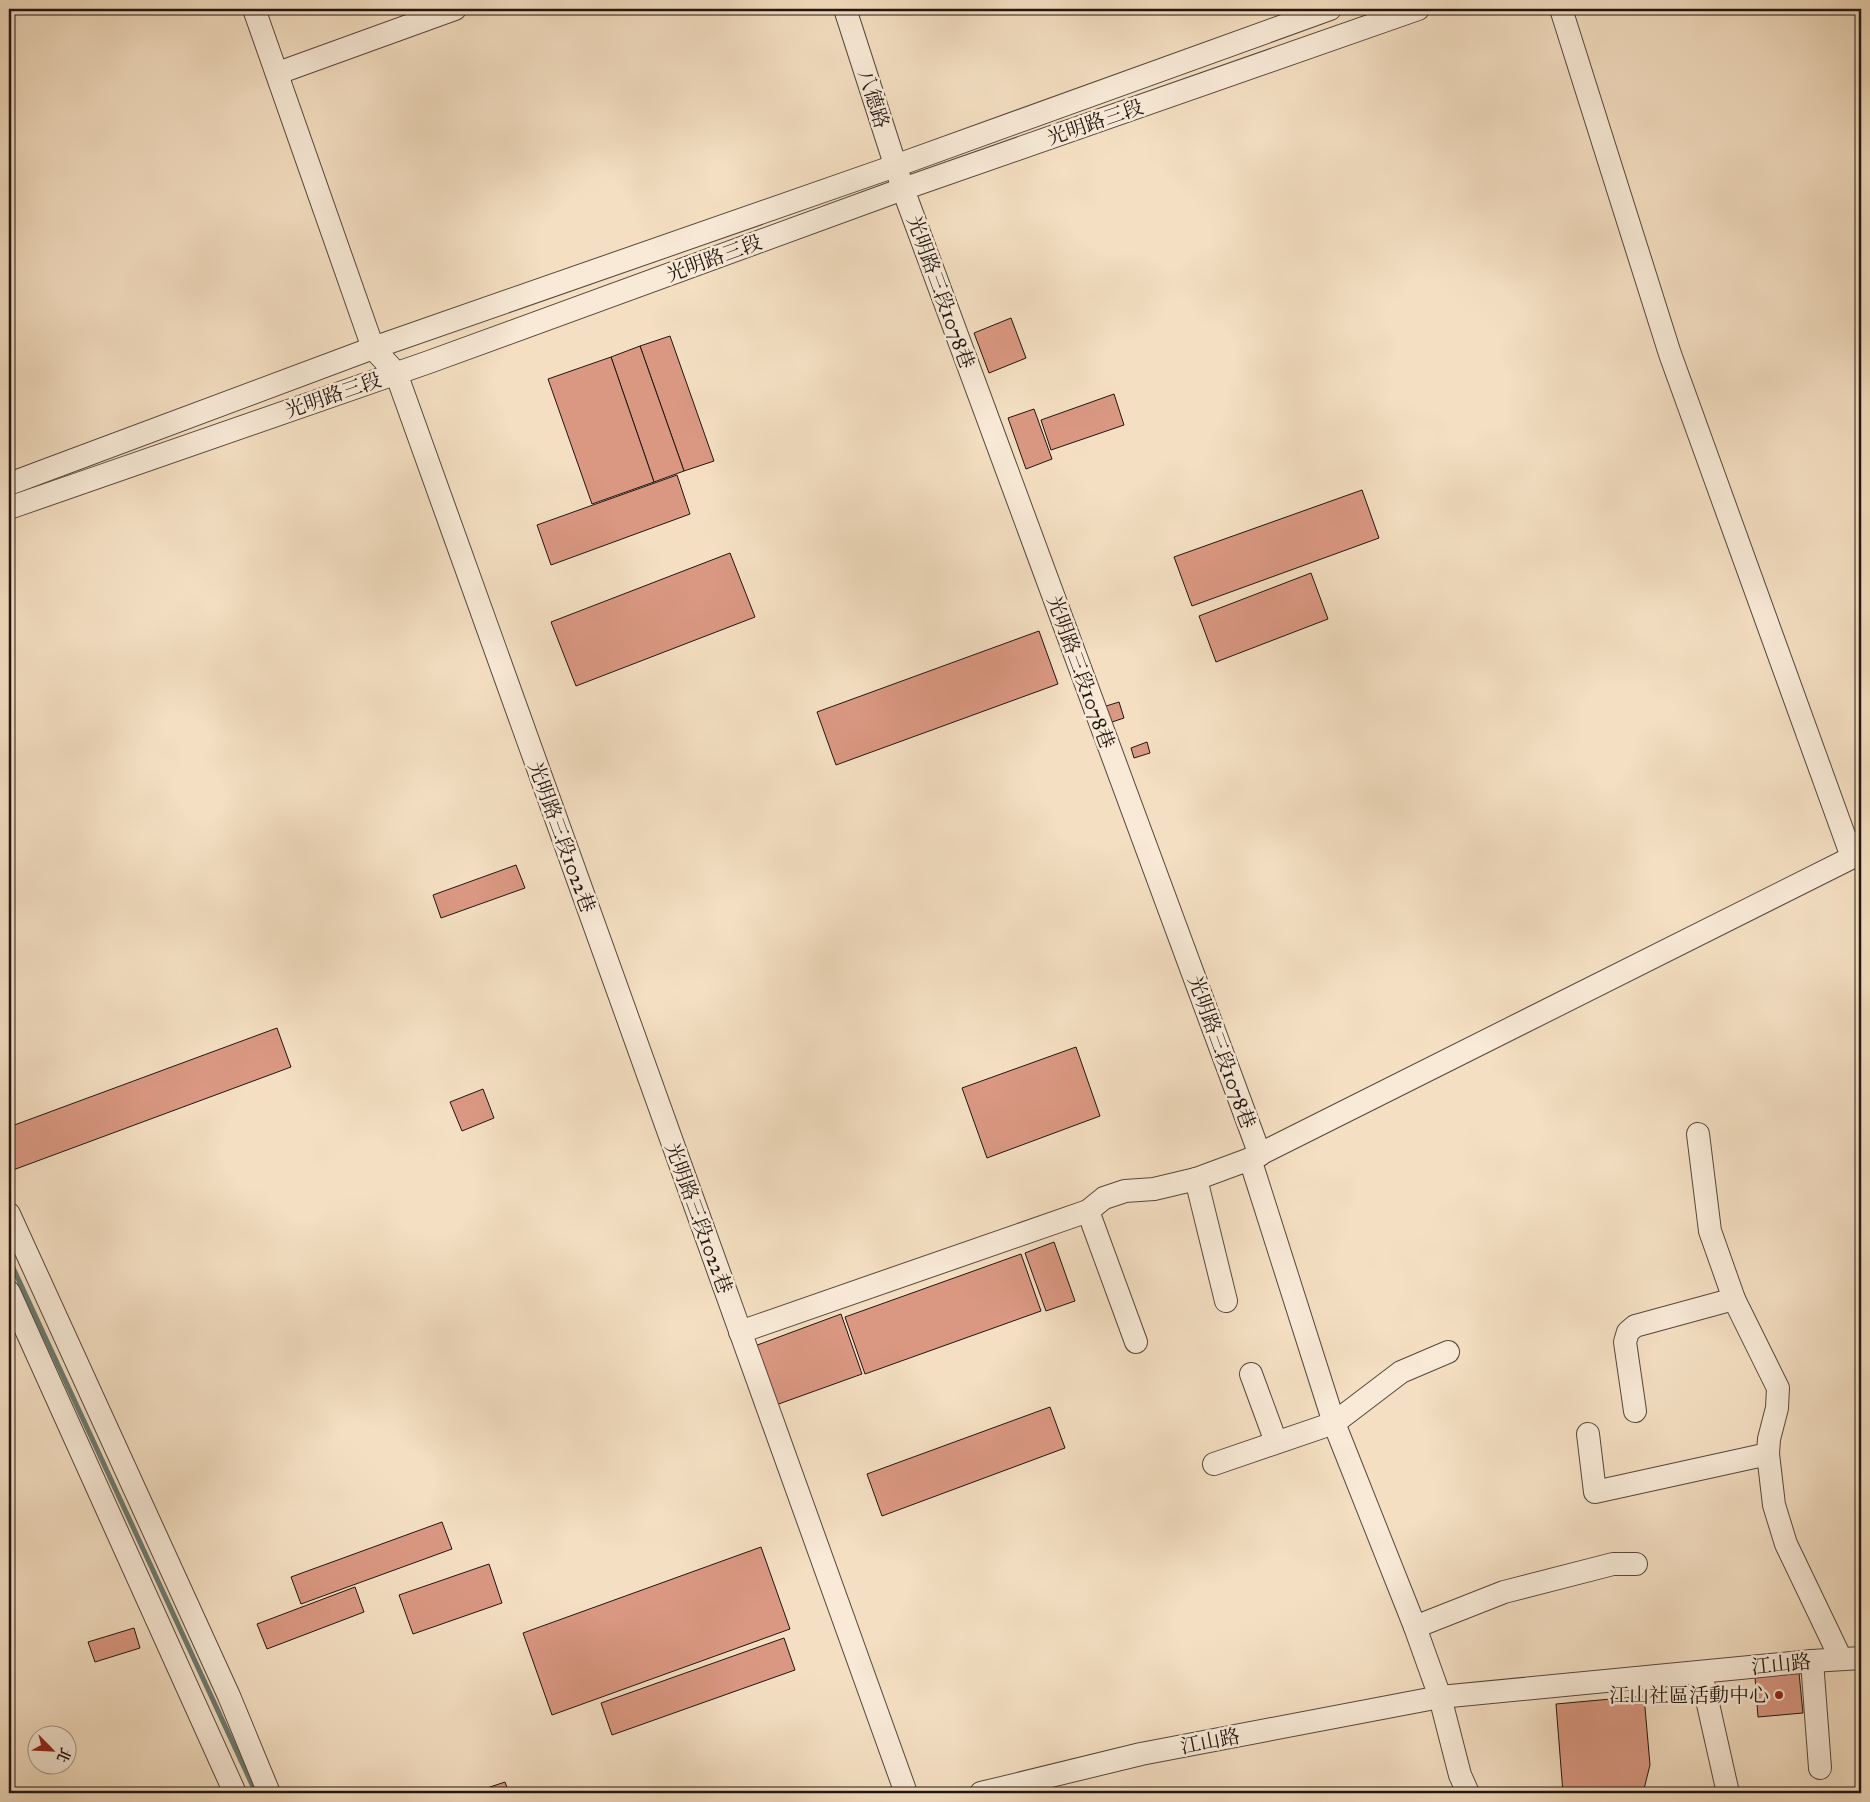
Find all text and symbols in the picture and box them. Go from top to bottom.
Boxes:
street label: 八德路 [854,67,894,131]
street label: 光明路三段 [1044,94,1146,150]
street label: 光明路三段1078巷 [902,212,980,372]
street label: 光明路三段 [663,230,765,286]
street label: 光明路三段 [282,367,384,423]
street label: 光明路三段1078巷 [1042,592,1120,752]
street label: 光明路三段1022巷 [524,758,600,916]
street label: 光明路三段1078巷 [1183,972,1261,1132]
street label: 光明路三段1022巷 [661,1139,737,1297]
street label: 江山路 [1750,1649,1812,1679]
place label: 江山社區活動中心 [1609,1683,1769,1707]
marker: 江山社區活動中心 [1773,1689,1785,1701]
street label: 江山路 [1178,1723,1242,1759]
north arrow [28,1724,78,1774]
text: 北 [53,1745,74,1765]

